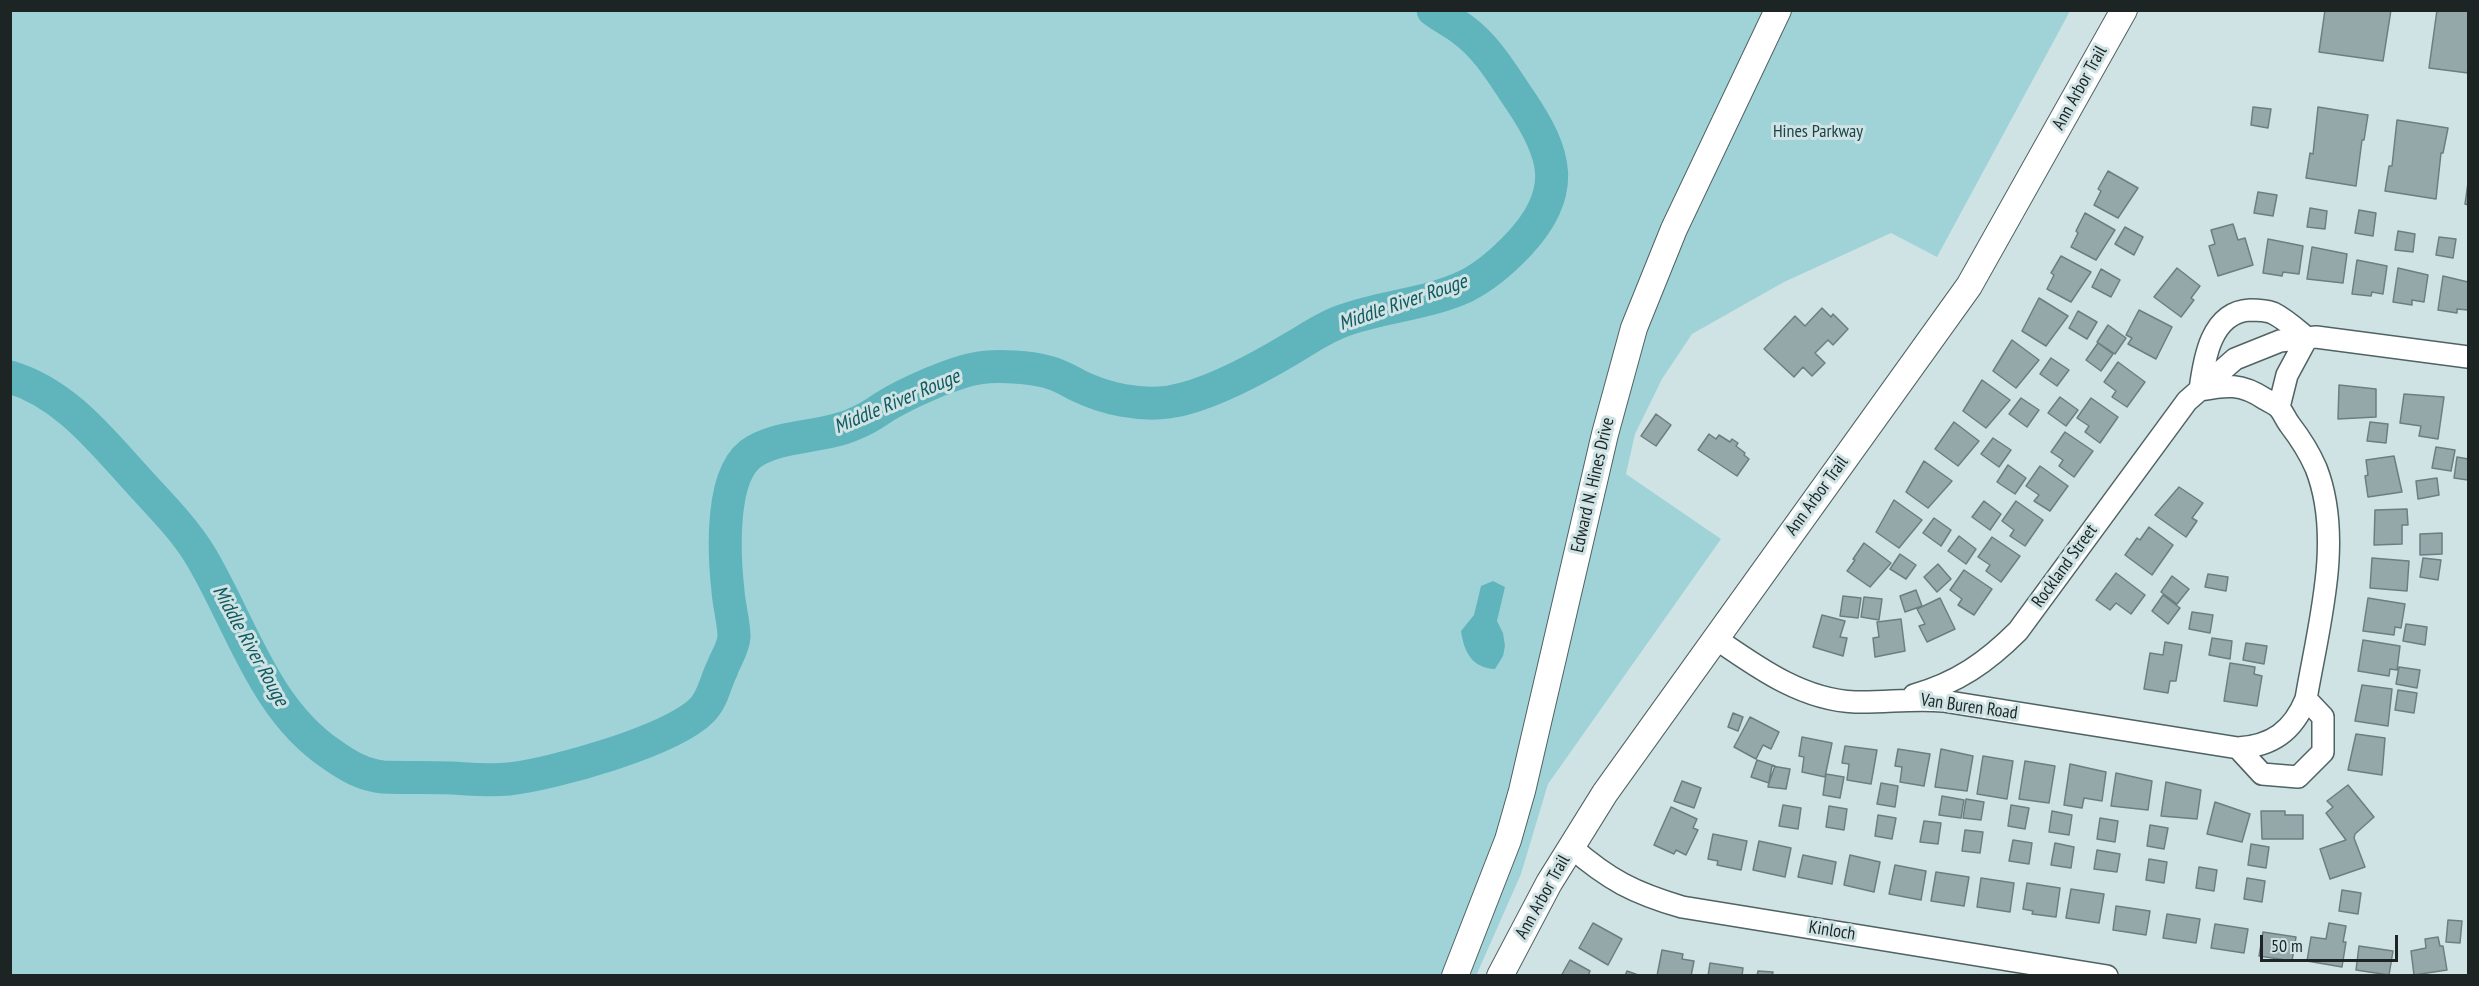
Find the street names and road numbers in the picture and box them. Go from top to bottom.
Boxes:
street label: Ann Arbor Trail [2048,42,2112,134]
street label: Edward N. Hines Drive [1567,415,1619,555]
street label: Ann Arbor Trail [1781,452,1853,540]
street label: Rockland Street [2028,520,2102,612]
street label: Van Buren Road [1919,690,2019,724]
street label: Ann Arbor Trail [1511,851,1575,943]
street label: Kinloch [1807,917,1857,945]

